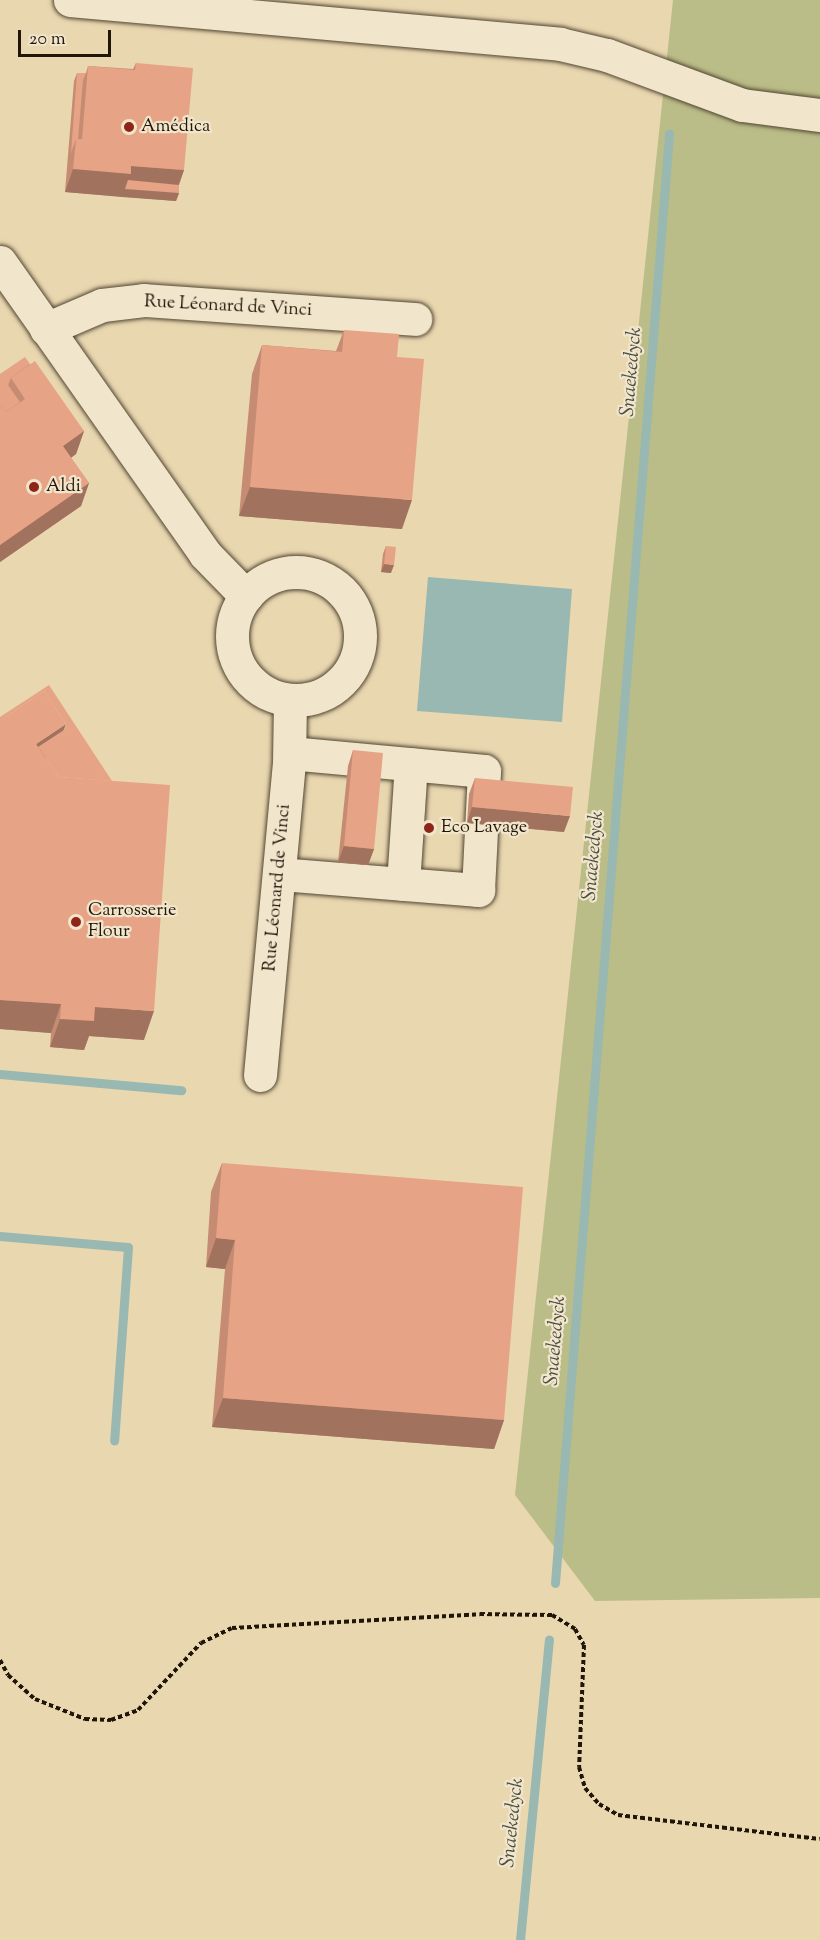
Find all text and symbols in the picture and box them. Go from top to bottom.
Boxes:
scale bar [21,18,114,56]
text: 20 m [29,27,66,53]
place label: Amédica [141,116,210,138]
marker: Amédica [122,120,136,134]
street label: Rue Léonard de Vinci [144,292,312,322]
water label: Snaekedyck [616,326,648,418]
place label: Aldi [46,476,81,498]
marker: Aldi [27,480,41,494]
street label: Rue Léonard de Vinci [260,803,296,973]
water label: Snaekedyck [578,810,610,902]
place label: Eco Lavage [441,817,527,839]
marker: Eco Lavage [422,821,436,835]
place label: Carrosserie Flour [88,901,176,944]
marker: Carrosserie Flour [69,915,83,929]
water label: Snaekedyck [540,1295,572,1387]
water label: Snaekedyck [496,1777,530,1869]

